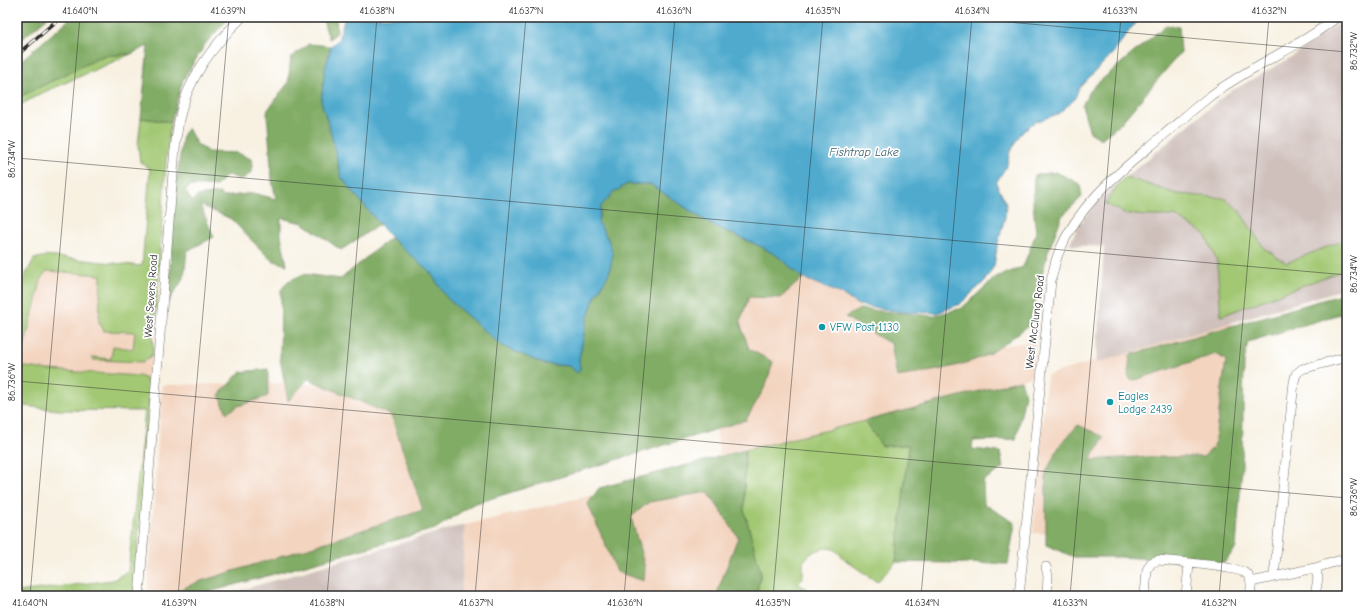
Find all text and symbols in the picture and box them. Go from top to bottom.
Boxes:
text: 41.640°N [62,5,98,17]
text: 41.639°N [210,5,246,17]
text: 41.638°N [359,5,395,17]
text: 41.637°N [509,5,543,17]
text: 41.636°N [656,5,692,17]
text: 41.635°N [805,5,841,17]
text: 41.634°N [955,5,989,17]
text: 41.633°N [1103,5,1137,17]
text: 41.632°N [1251,5,1287,17]
text: 86.732°W [1348,32,1360,70]
text: 86.734°W [6,140,18,178]
water label: Fishtrap Lake [829,145,899,159]
street label: West Severs Road [142,254,160,338]
text: 86.734°W [1348,255,1360,293]
street label: West McClung Road [1023,274,1047,370]
place label: VFW Post 1130 [830,321,899,334]
marker: VFW Post 1130 [817,322,827,332]
text: 86.736°W [6,362,18,401]
place label: Eagles Lodge 2439 [1118,390,1173,416]
marker: Eagles Lodge 2439 [1105,397,1115,407]
text: 86.736°W [1348,477,1360,516]
text: 41.640°N [12,597,48,609]
text: 41.639°N [161,597,197,609]
text: 41.638°N [309,597,345,609]
text: 41.637°N [459,597,493,609]
text: 41.636°N [607,597,643,609]
text: 41.635°N [755,597,791,609]
text: 41.634°N [905,597,939,609]
text: 41.633°N [1053,597,1087,609]
text: 41.632°N [1201,597,1237,609]

